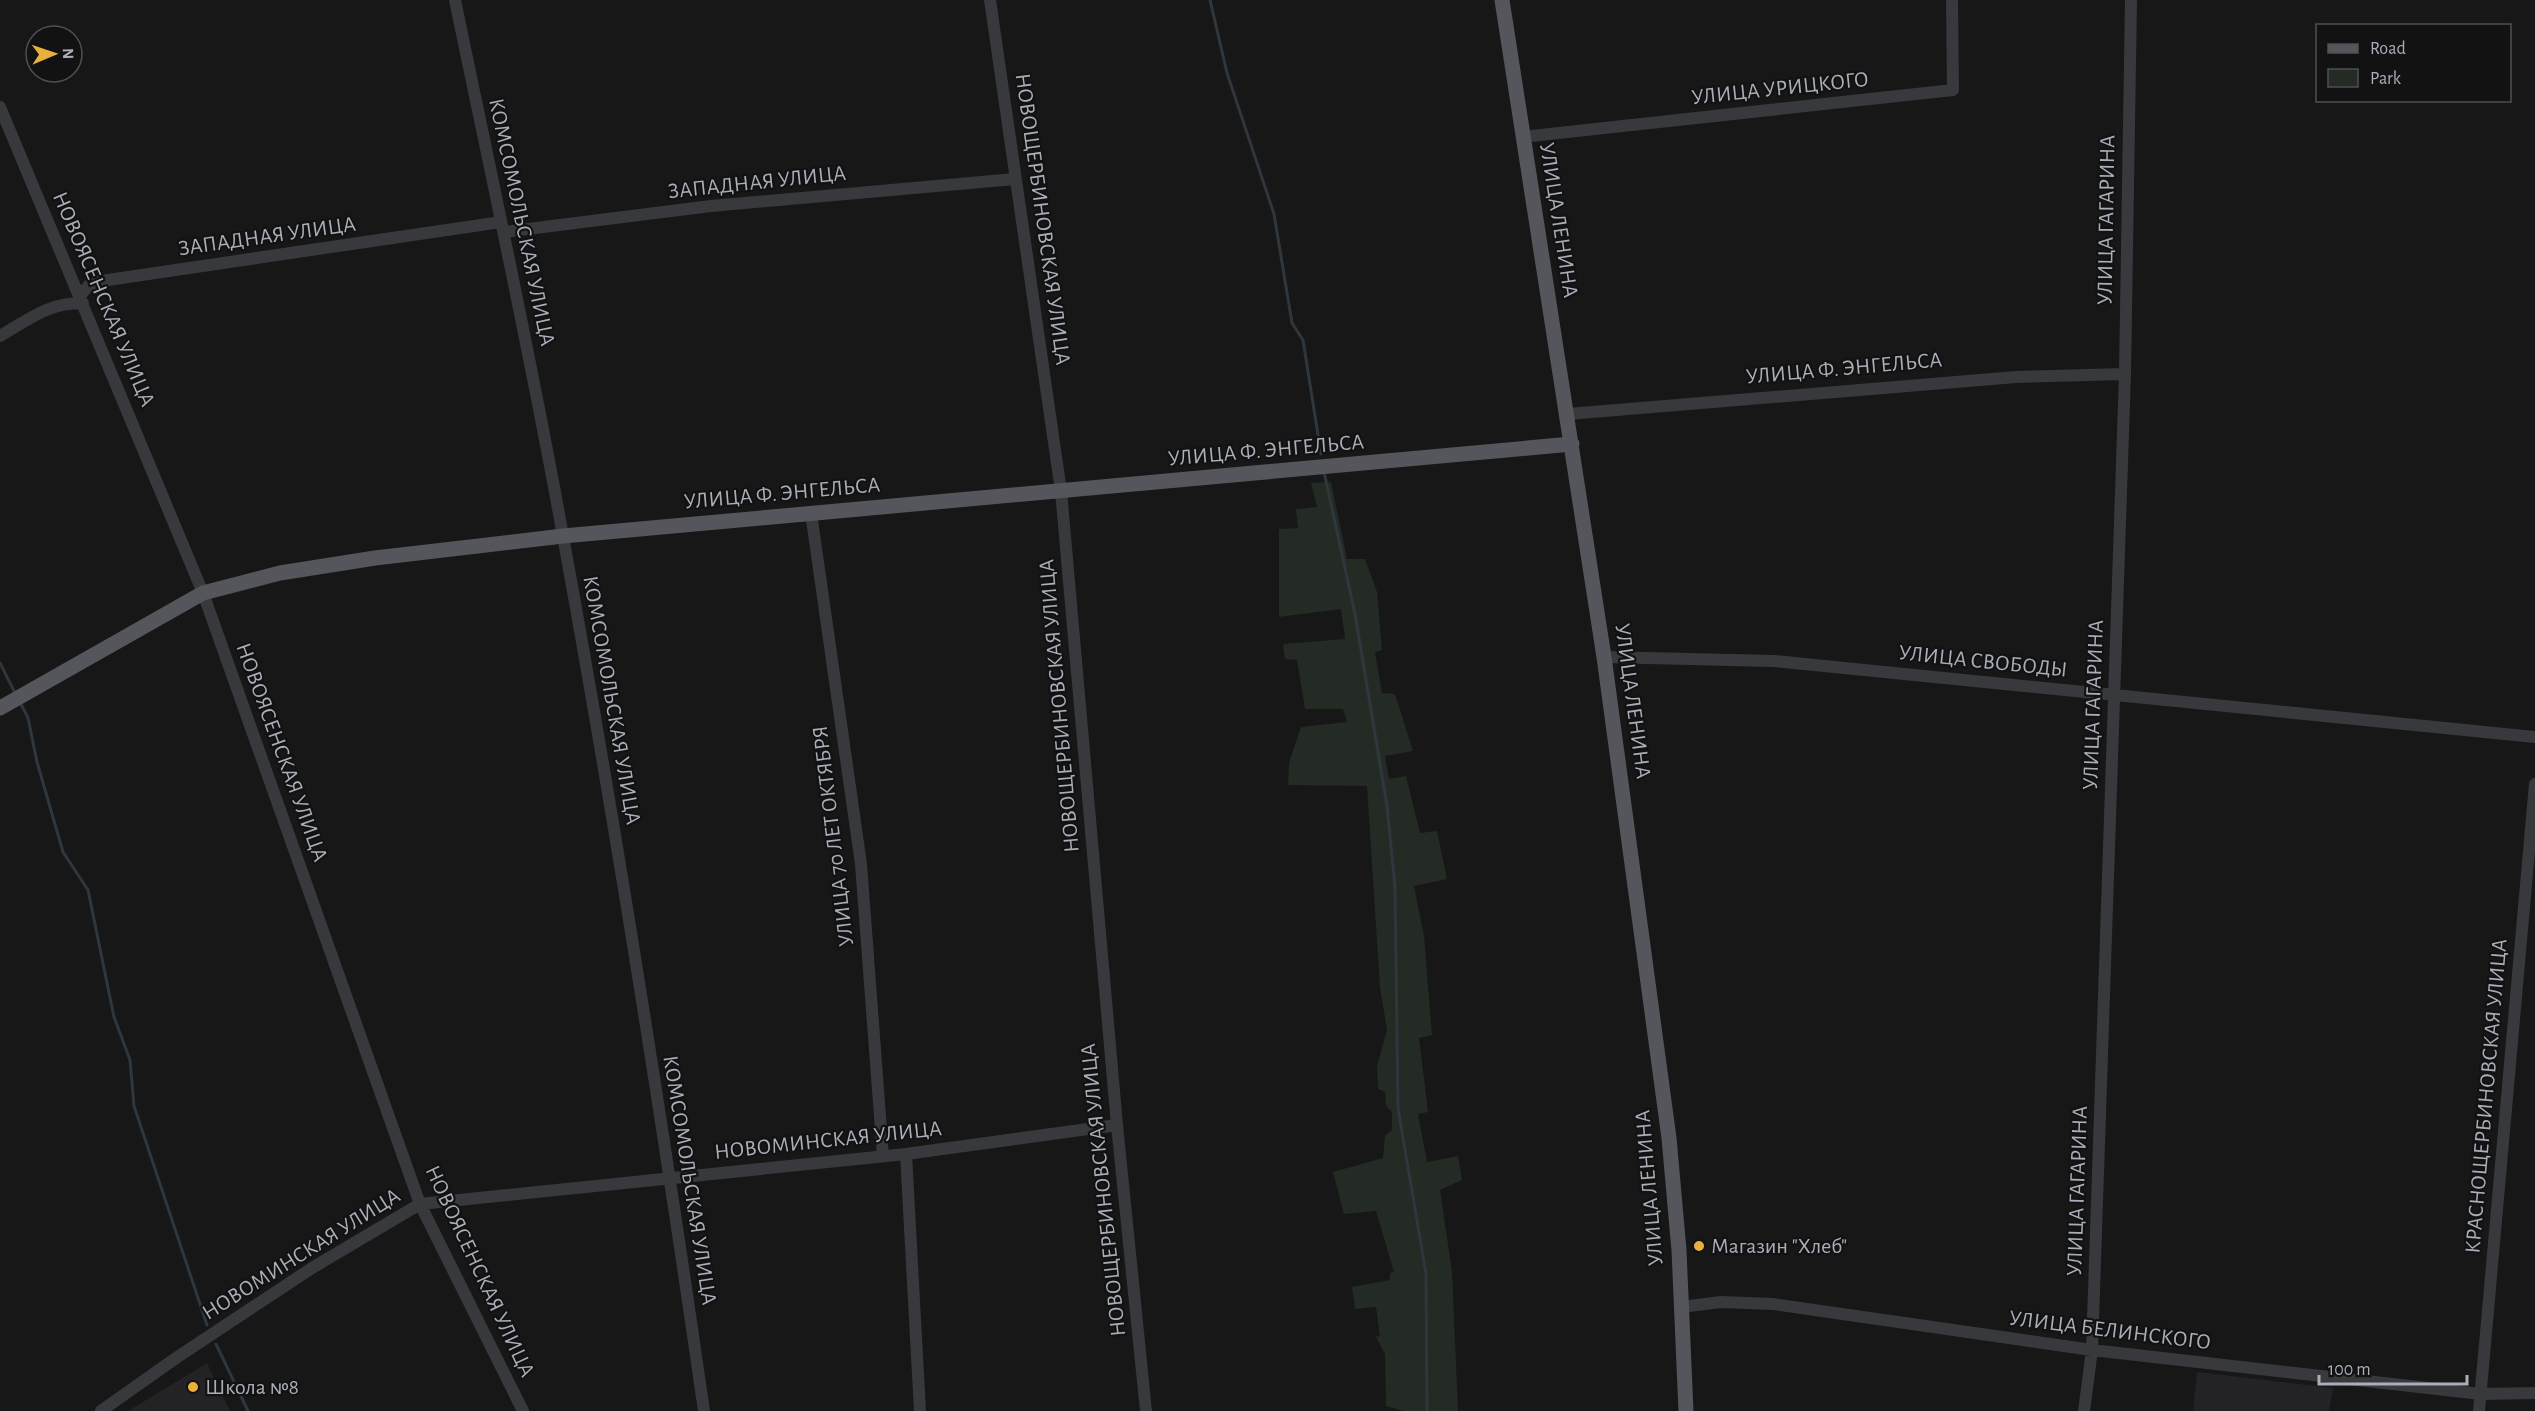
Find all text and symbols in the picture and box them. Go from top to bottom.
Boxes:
north arrow [24,24,84,84]
legend [2316,24,2511,102]
text: Road [2370,40,2406,58]
text: N [60,48,76,59]
street label: УЛИЦА УРИЦКОГО [1690,68,1870,108]
text: Park [2370,70,2402,88]
street label: НОВОЩЕРБИНОВСКАЯ УЛИЦА [1012,72,1074,366]
street label: КОМСОМОЛЬСКАЯ УЛИЦА [485,96,559,348]
street label: УЛИЦА ГАГАРИНА [2094,135,2118,305]
street label: УЛИЦА ЛЕНИНА [1536,141,1582,299]
street label: ЗАПАДНАЯ УЛИЦА [667,162,847,202]
street label: НОВОЯСЕНСКАЯ УЛИЦА [49,189,159,410]
street label: ЗАПАДНАЯ УЛИЦА [177,213,357,259]
street label: УЛИЦА Ф. ЭНГЕЛЬСА [1745,348,1943,388]
street label: УЛИЦА Ф. ЭНГЕЛЬСА [1167,430,1365,470]
street label: УЛИЦА Ф. ЭНГЕЛЬСА [683,473,881,513]
street label: НОВОЩЕРБИНОВСКАЯ УЛИЦА [1035,558,1083,854]
street label: КОМСОМОЛЬСКАЯ УЛИЦА [579,574,645,826]
street label: УЛИЦА ГАГАРИНА [2079,619,2107,790]
street label: УЛИЦА ЛЕНИНА [1611,622,1655,780]
street label: НОВОЯСЕНСКАЯ УЛИЦА [232,640,332,864]
street label: УЛИЦА СВОБОДЫ [1898,641,2068,681]
street label: УЛИЦА 70 ЛЕТ ОКТЯБРЯ [809,724,857,948]
street label: КРАСНОЩЕРБИНОВСКАЯ УЛИЦА [2461,938,2511,1254]
street label: НОВОЩЕРБИНОВСКАЯ УЛИЦА [1077,1042,1129,1338]
street label: КОМСОМОЛЬСКАЯ УЛИЦА [659,1054,721,1306]
street label: УЛИЦА ГАГАРИНА [2063,1105,2091,1276]
street label: УЛИЦА ЛЕНИНА [1631,1109,1667,1267]
street label: НОВОМИНСКАЯ УЛИЦА [713,1117,943,1163]
street label: НОВОЯСЕНСКАЯ УЛИЦА [421,1162,539,1380]
street label: НОВОМИНСКАЯ УЛИЦА [198,1184,404,1324]
place label: Магазин "Хлеб" [1711,1235,1847,1257]
marker: Магазин "Хлеб" [1692,1239,1706,1253]
street label: УЛИЦА БЕЛИНСКОГО [2008,1307,2212,1353]
scale bar [2319,1348,2468,1386]
text: 100 m [2328,1361,2371,1379]
place label: Школа №8 [205,1376,299,1398]
marker: Школа №8 [186,1380,200,1394]

